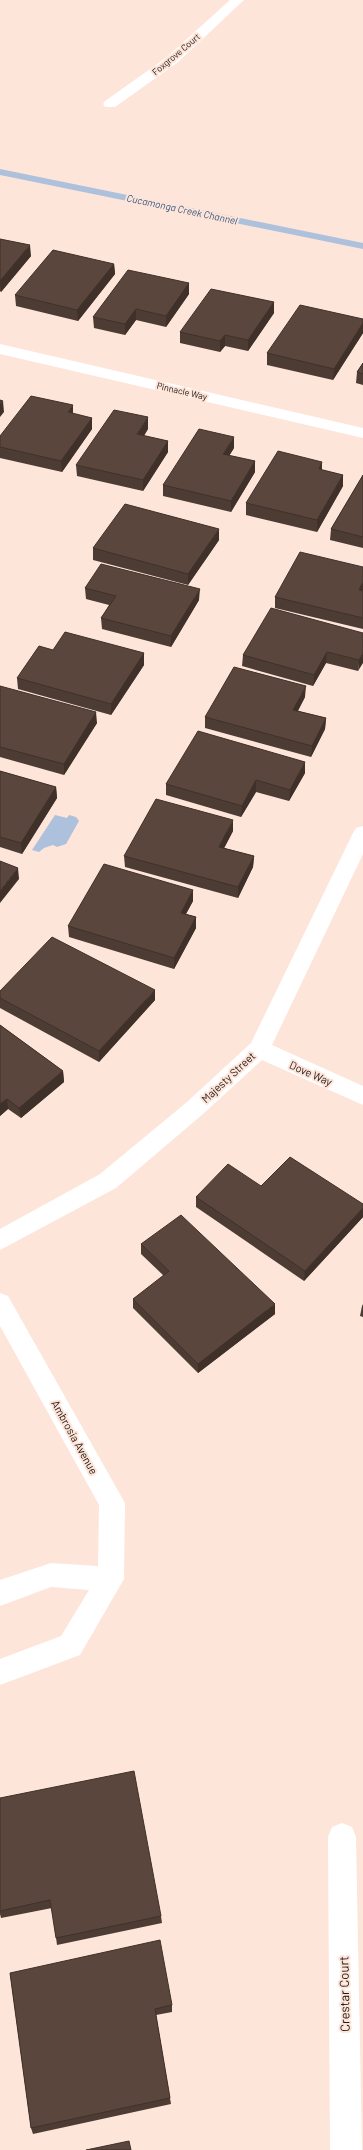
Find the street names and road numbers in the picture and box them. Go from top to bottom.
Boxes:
street label: Foxgrove Court [150,31,202,77]
street label: Pinnacle Way [156,380,208,402]
street label: Majesty Street [199,1049,257,1105]
street label: Dove Way [288,1058,334,1088]
street label: Ambrosia Avenue [49,1398,101,1476]
street label: Crestar Court [335,1956,353,2032]

